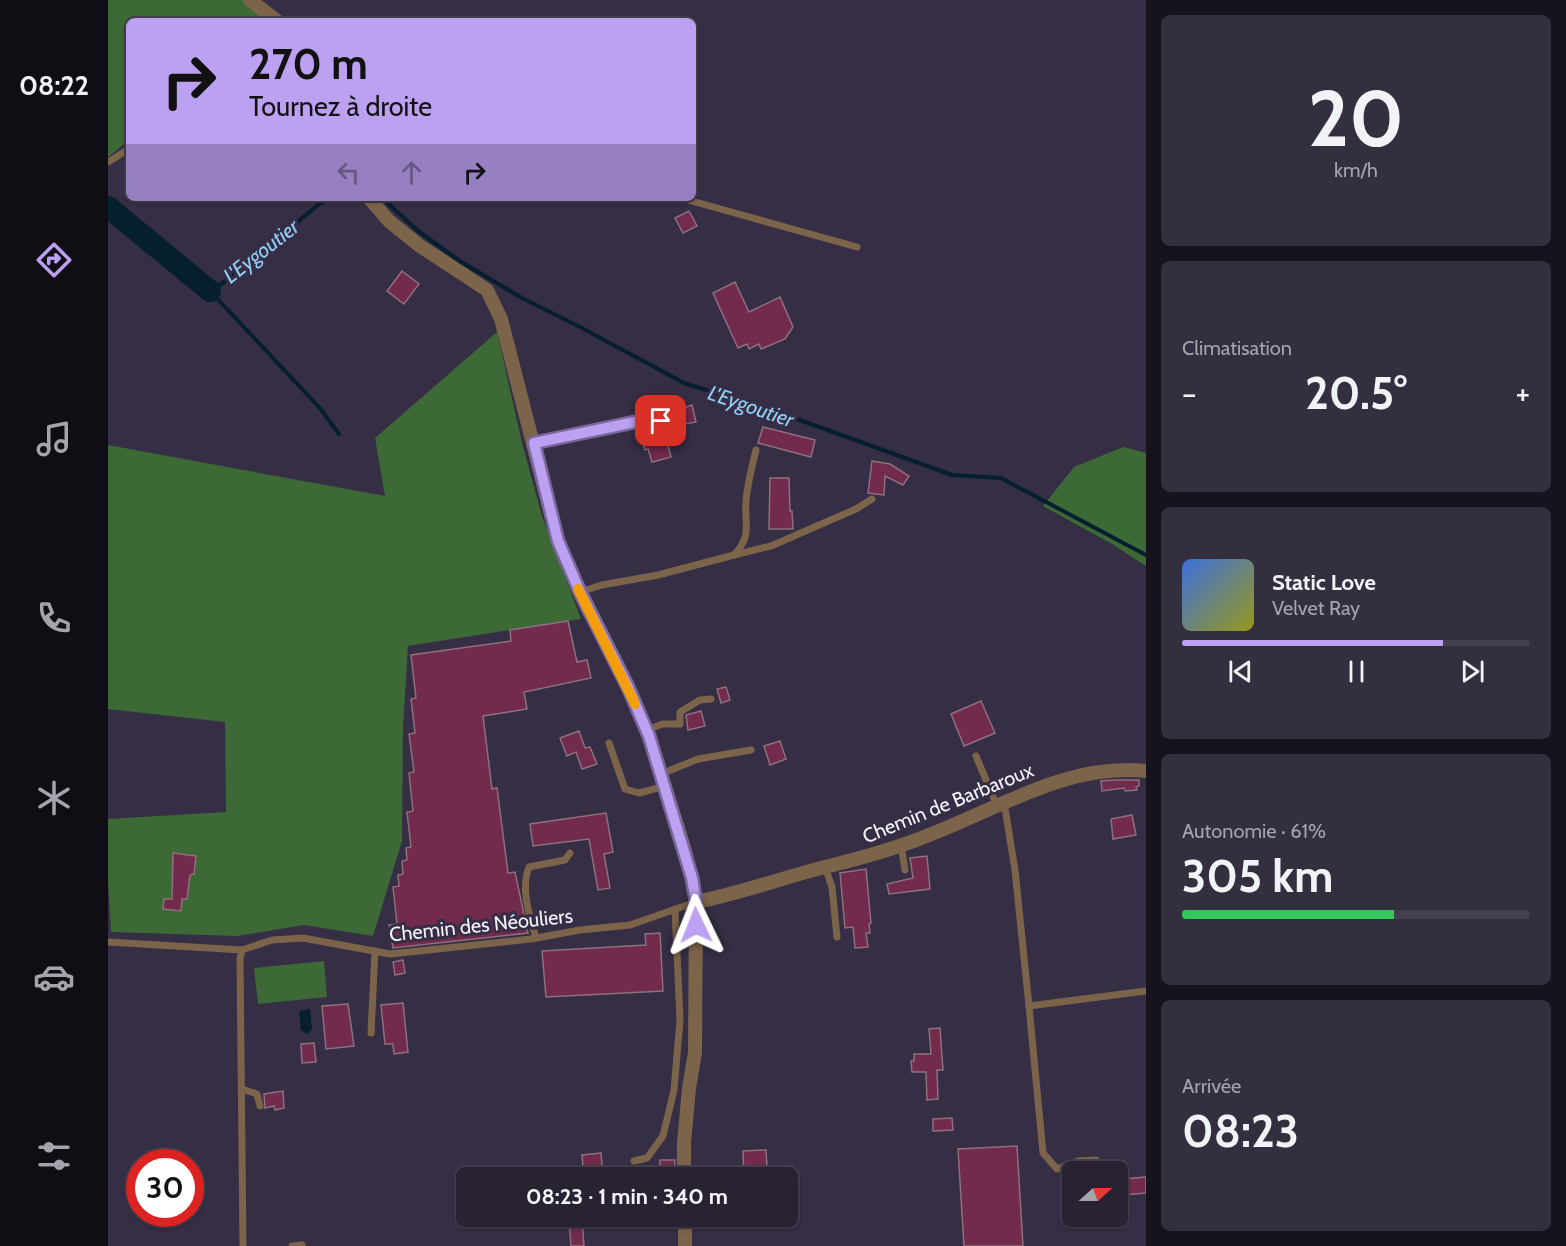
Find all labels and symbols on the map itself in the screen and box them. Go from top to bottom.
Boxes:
water label: L'Eygoutier [218,213,305,288]
water label: L'Eygoutier [705,380,799,433]
pin [635,395,686,446]
street label: Chemin de Barbaroux [859,758,1037,848]
position arrow [664,893,728,957]
street label: Chemin des Néouliers [388,903,574,947]
speed limit sign: 30 [126,1149,204,1227]
north arrow [1062,1161,1128,1227]

